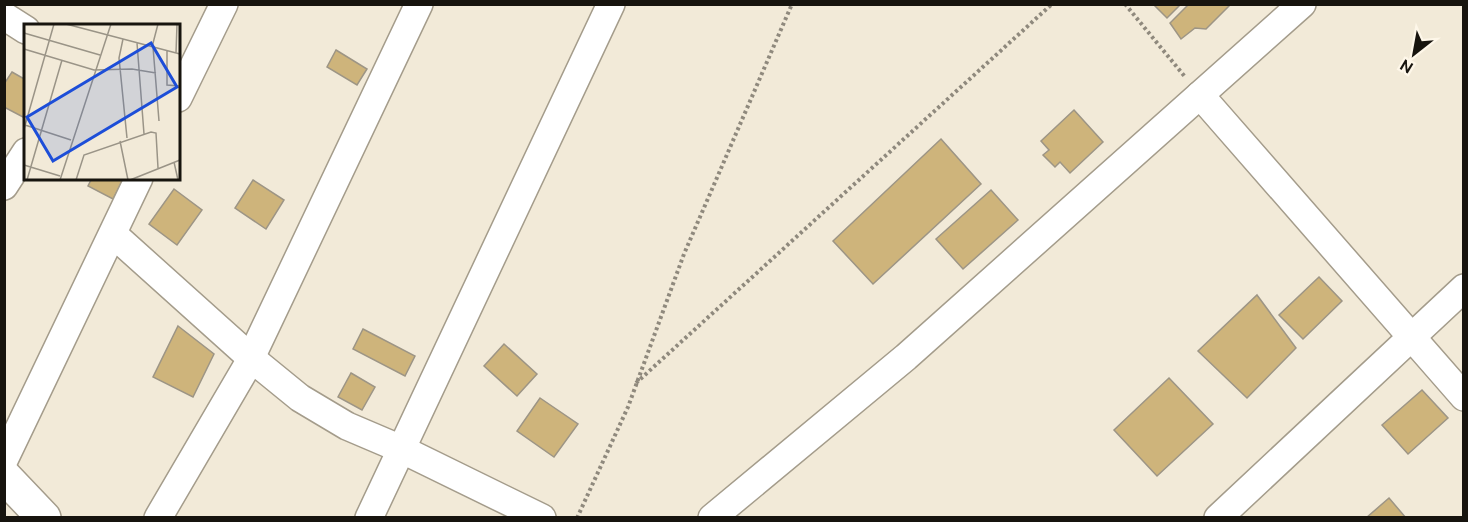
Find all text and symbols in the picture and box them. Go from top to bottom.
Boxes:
inset map [24,24,180,180]
north arrow [1384,24,1444,84]
text: N [1397,56,1416,78]

